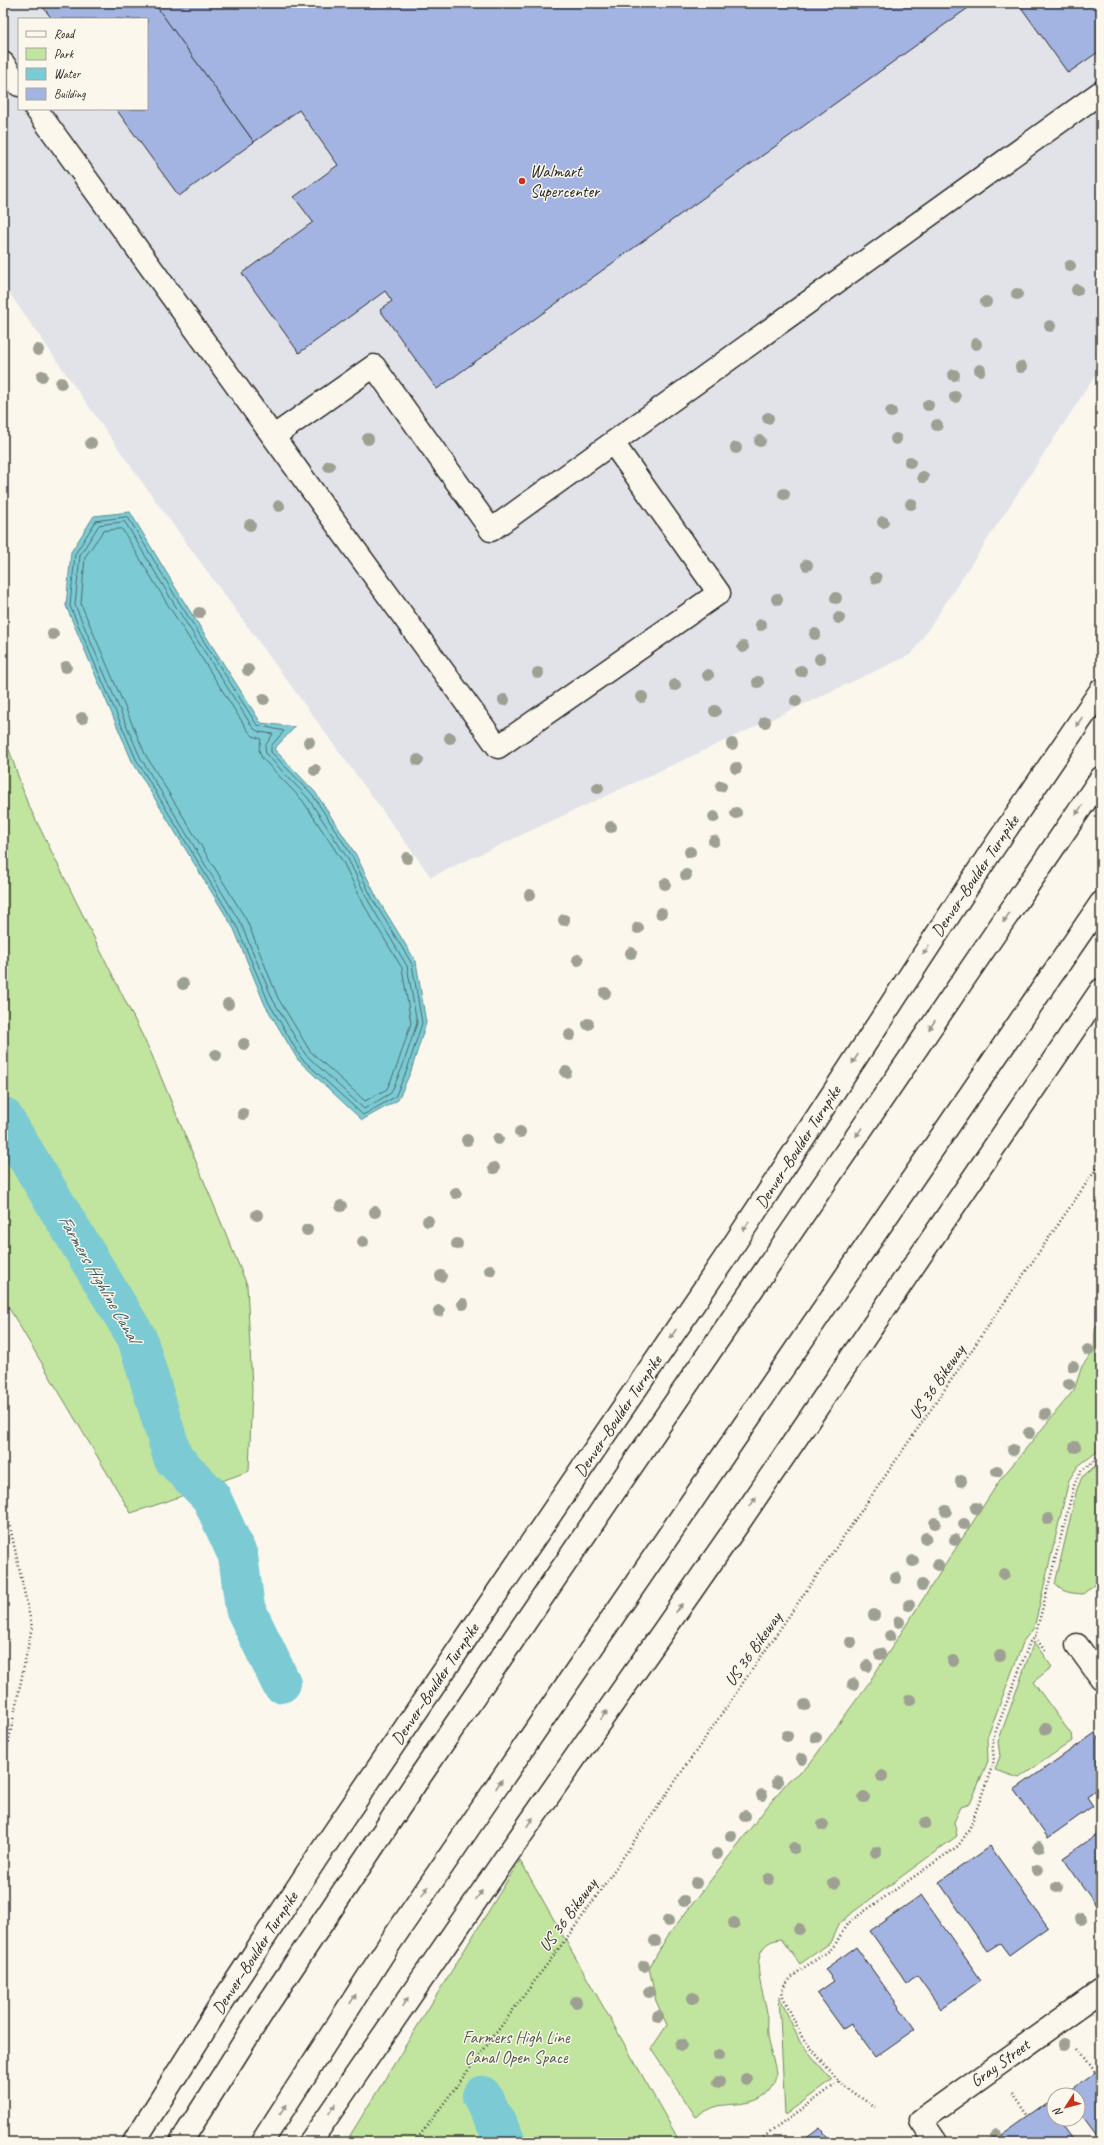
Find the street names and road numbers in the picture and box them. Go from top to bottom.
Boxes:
street label: Denver–Boulder Turnpike [927,810,1024,941]
street label: Denver–Boulder Turnpike [750,1080,846,1212]
street label: US 36 Bikeway [904,1340,970,1423]
street label: Denver–Boulder Turnpike [570,1350,667,1481]
street label: US 36 Bikeway [720,1607,787,1690]
street label: Denver–Boulder Turnpike [387,1618,484,1749]
street label: US 36 Bikeway [534,1873,602,1956]
street label: Denver–Boulder Turnpike [207,1886,303,2018]
street label: Gray Street [966,2033,1036,2092]

